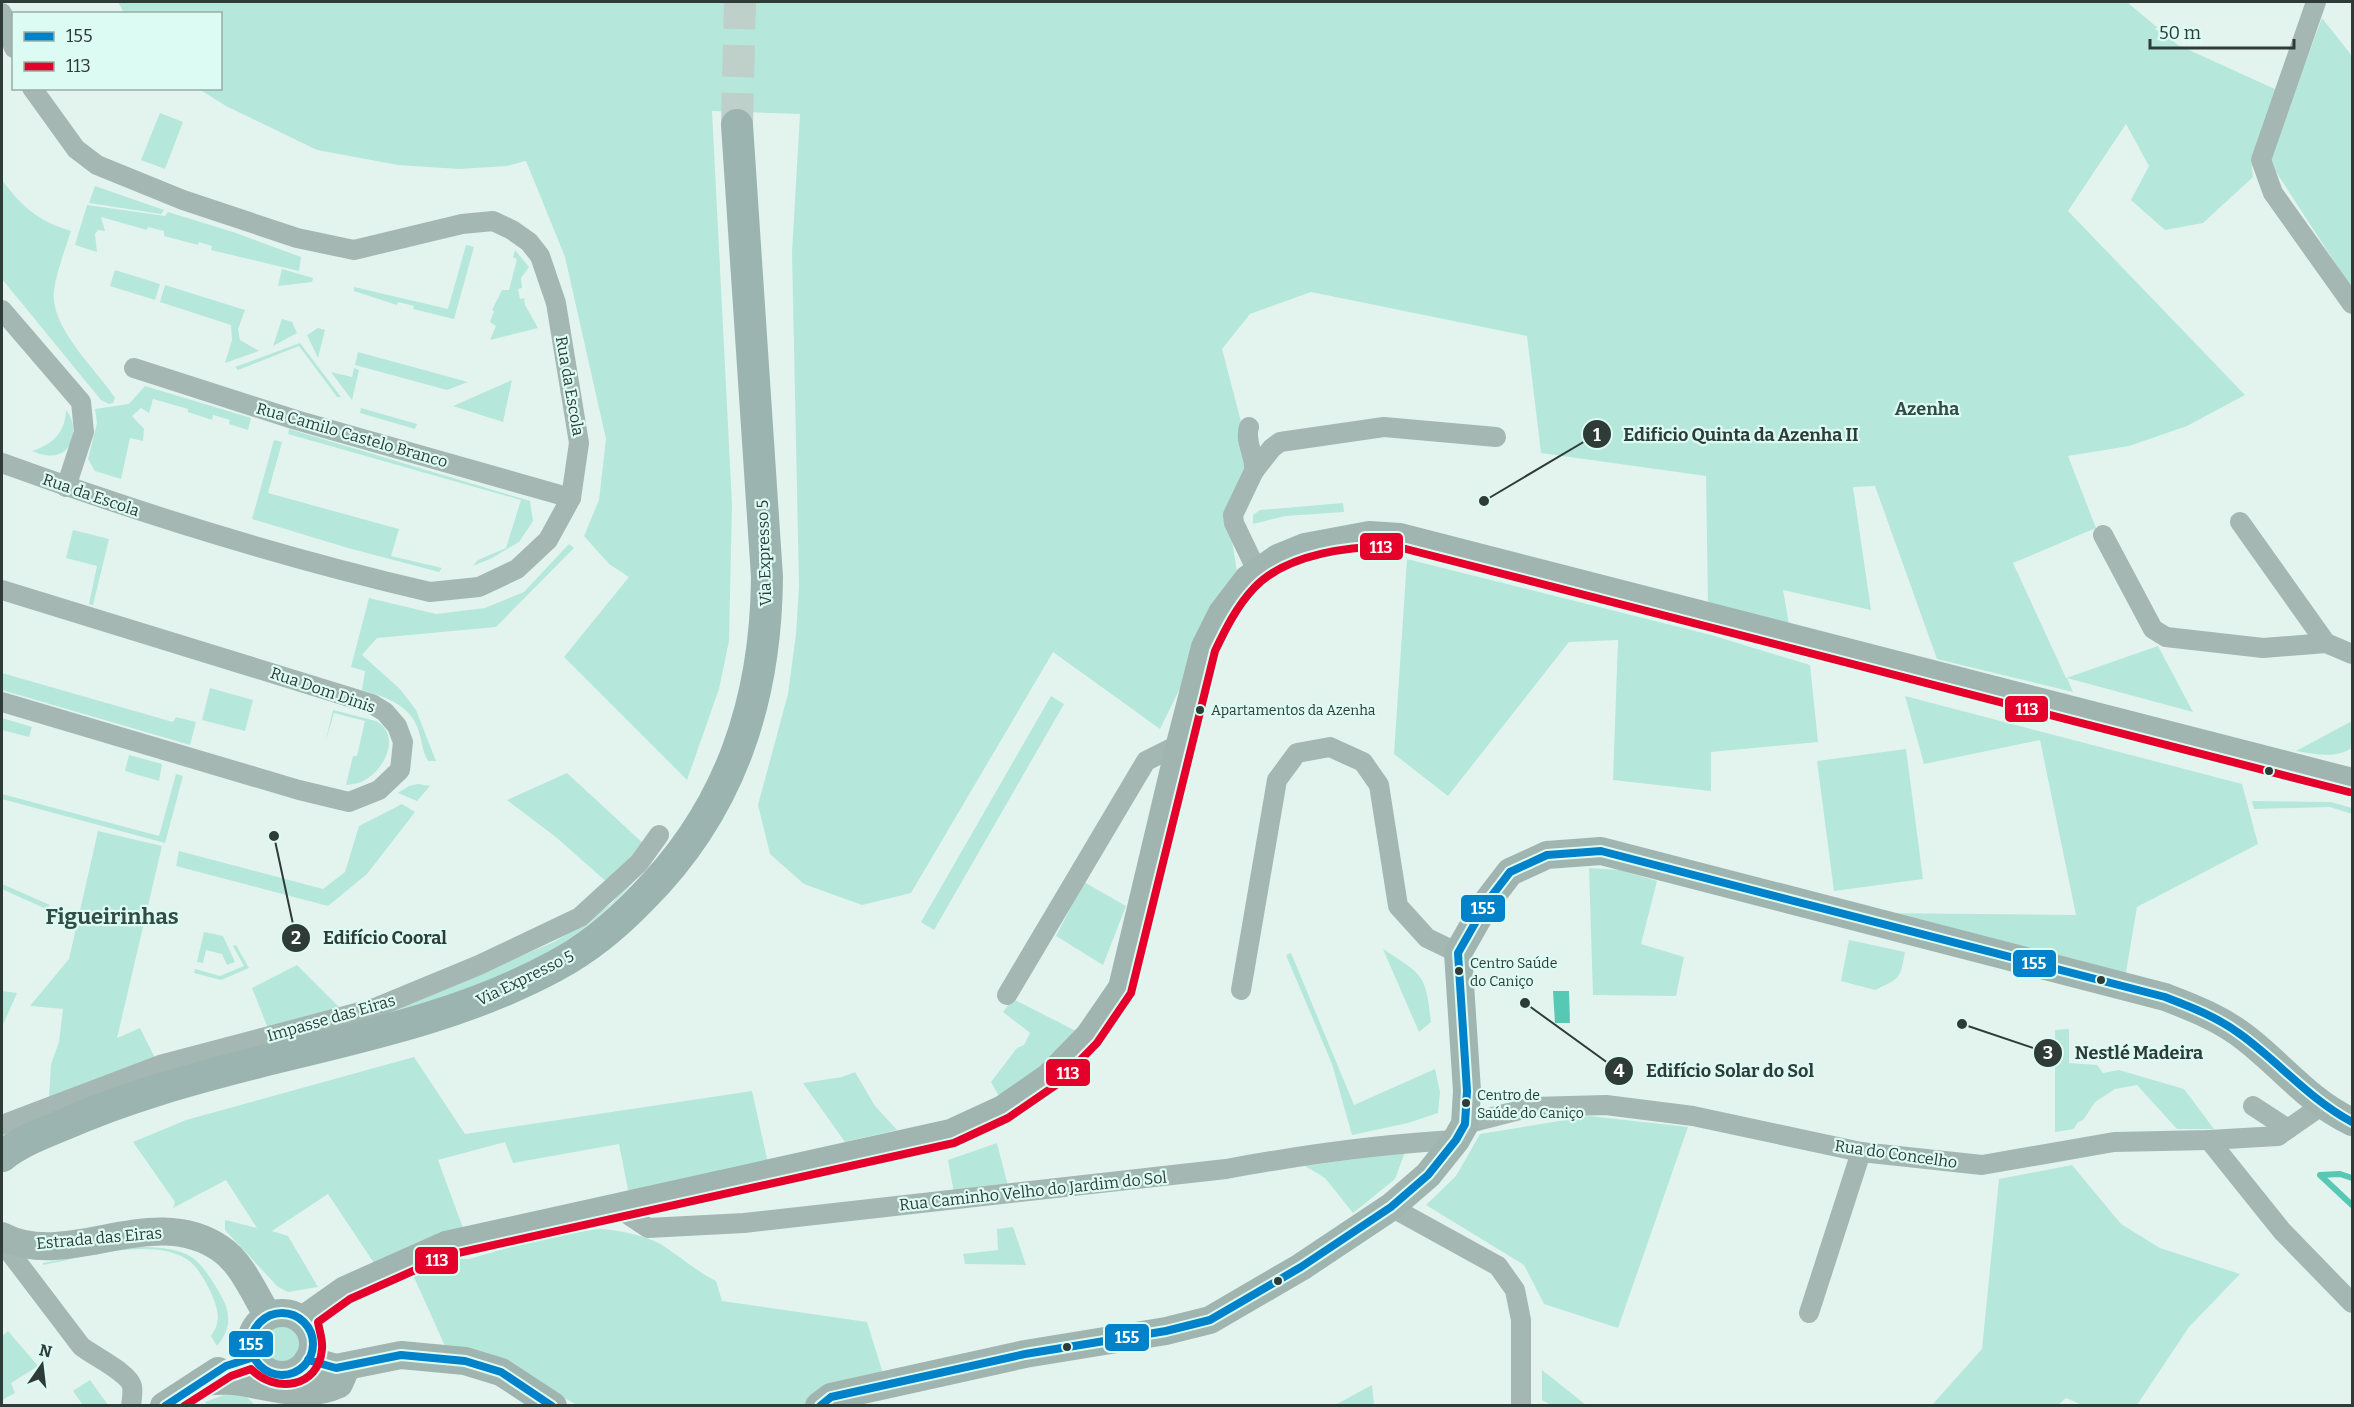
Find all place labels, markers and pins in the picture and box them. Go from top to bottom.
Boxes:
callout: Edificio Quinta da Azenha II [1582,416,1871,452]
place label: Apartamentos da Azenha [1211,702,1376,719]
marker: Apartamentos da Azenha [1194,704,1206,716]
unlabelled marker [2263,765,2275,777]
callout: Edifício Cooral [281,920,459,956]
place label: Centro Saúde do Caniço [1470,955,1557,990]
marker: Centro Saúde do Caniço [1453,965,1465,977]
unlabelled marker [2095,974,2107,986]
callout: Nestlé Madeira [2033,1035,2215,1071]
callout: Edifício Solar do Sol [1604,1053,1826,1089]
place label: Centro de Saúde do Caniço [1477,1087,1584,1122]
marker: Centro de Saúde do Caniço [1460,1097,1472,1109]
unlabelled marker [1272,1275,1284,1287]
unlabelled marker [1061,1341,1073,1353]

